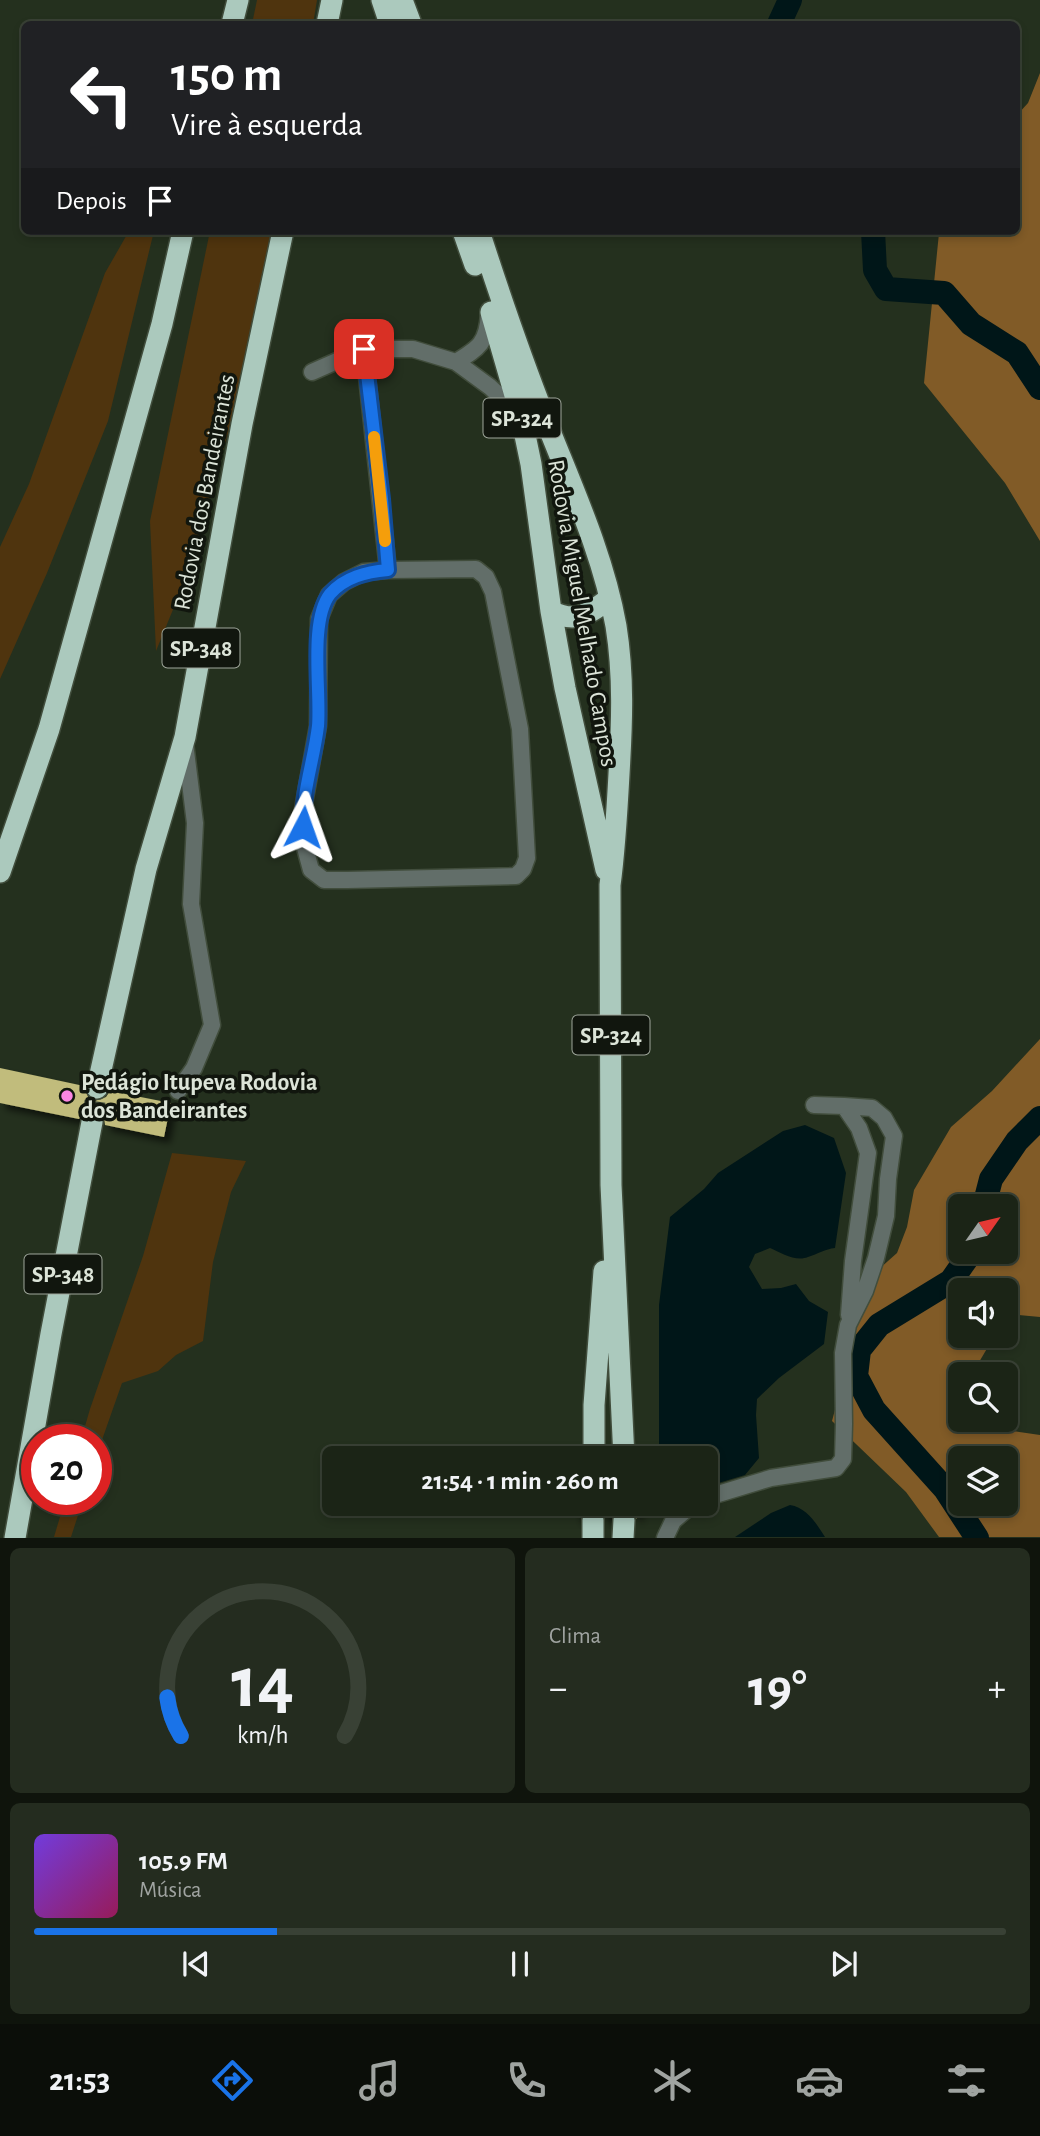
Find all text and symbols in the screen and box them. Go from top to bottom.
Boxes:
icon: left [56,49,147,140]
text: 150 m [171,51,282,100]
text: Vire à esquerda [171,109,363,141]
icon: arrive [141,182,179,220]
text: Depois [56,188,127,214]
pin [334,319,394,379]
icon: arrive [345,330,383,368]
street label: Rodovia dos Bandeirantes [170,372,240,612]
road number: SP-324 [484,398,560,438]
street label: Rodovia Miguel Melhado Campos [543,458,621,769]
road number: SP-348 [162,628,240,668]
position arrow [266,790,340,864]
road number: SP-324 [572,1016,650,1054]
place label: Pedágio Itupeva Rodovia dos Bandeirantes [81,1071,317,1123]
marker: Pedágio Itupeva Rodovia dos Bandeirantes [59,1088,75,1104]
north arrow [948,1194,1018,1264]
map controls [948,1194,1018,1516]
road number: SP-348 [24,1254,102,1294]
button: sound [948,1278,1018,1348]
button: search [948,1362,1018,1432]
speed limit sign: 20 [21,1424,112,1515]
button: layers [948,1446,1018,1516]
text: 21:54 · 1 min · 260 m [421,1468,619,1494]
text: Clima [549,1625,601,1648]
text: 14 [231,1649,294,1722]
text: 19° [748,1663,807,1715]
text: − [549,1670,567,1708]
text: + [988,1670,1006,1708]
text: km/h [237,1723,288,1748]
text: 105.9 FM [139,1848,228,1874]
text: Música [139,1879,202,1902]
icon: previous [177,1945,215,1983]
icon: pause [501,1945,539,1983]
icon: next [825,1945,863,1983]
icon: directions [208,2056,257,2105]
icon: music [355,2056,404,2105]
icon: phone [502,2056,551,2105]
icon: climate [648,2056,697,2105]
icon: car [795,2056,844,2105]
icon: filters [942,2056,991,2105]
text: 21:53 [49,2064,110,2096]

